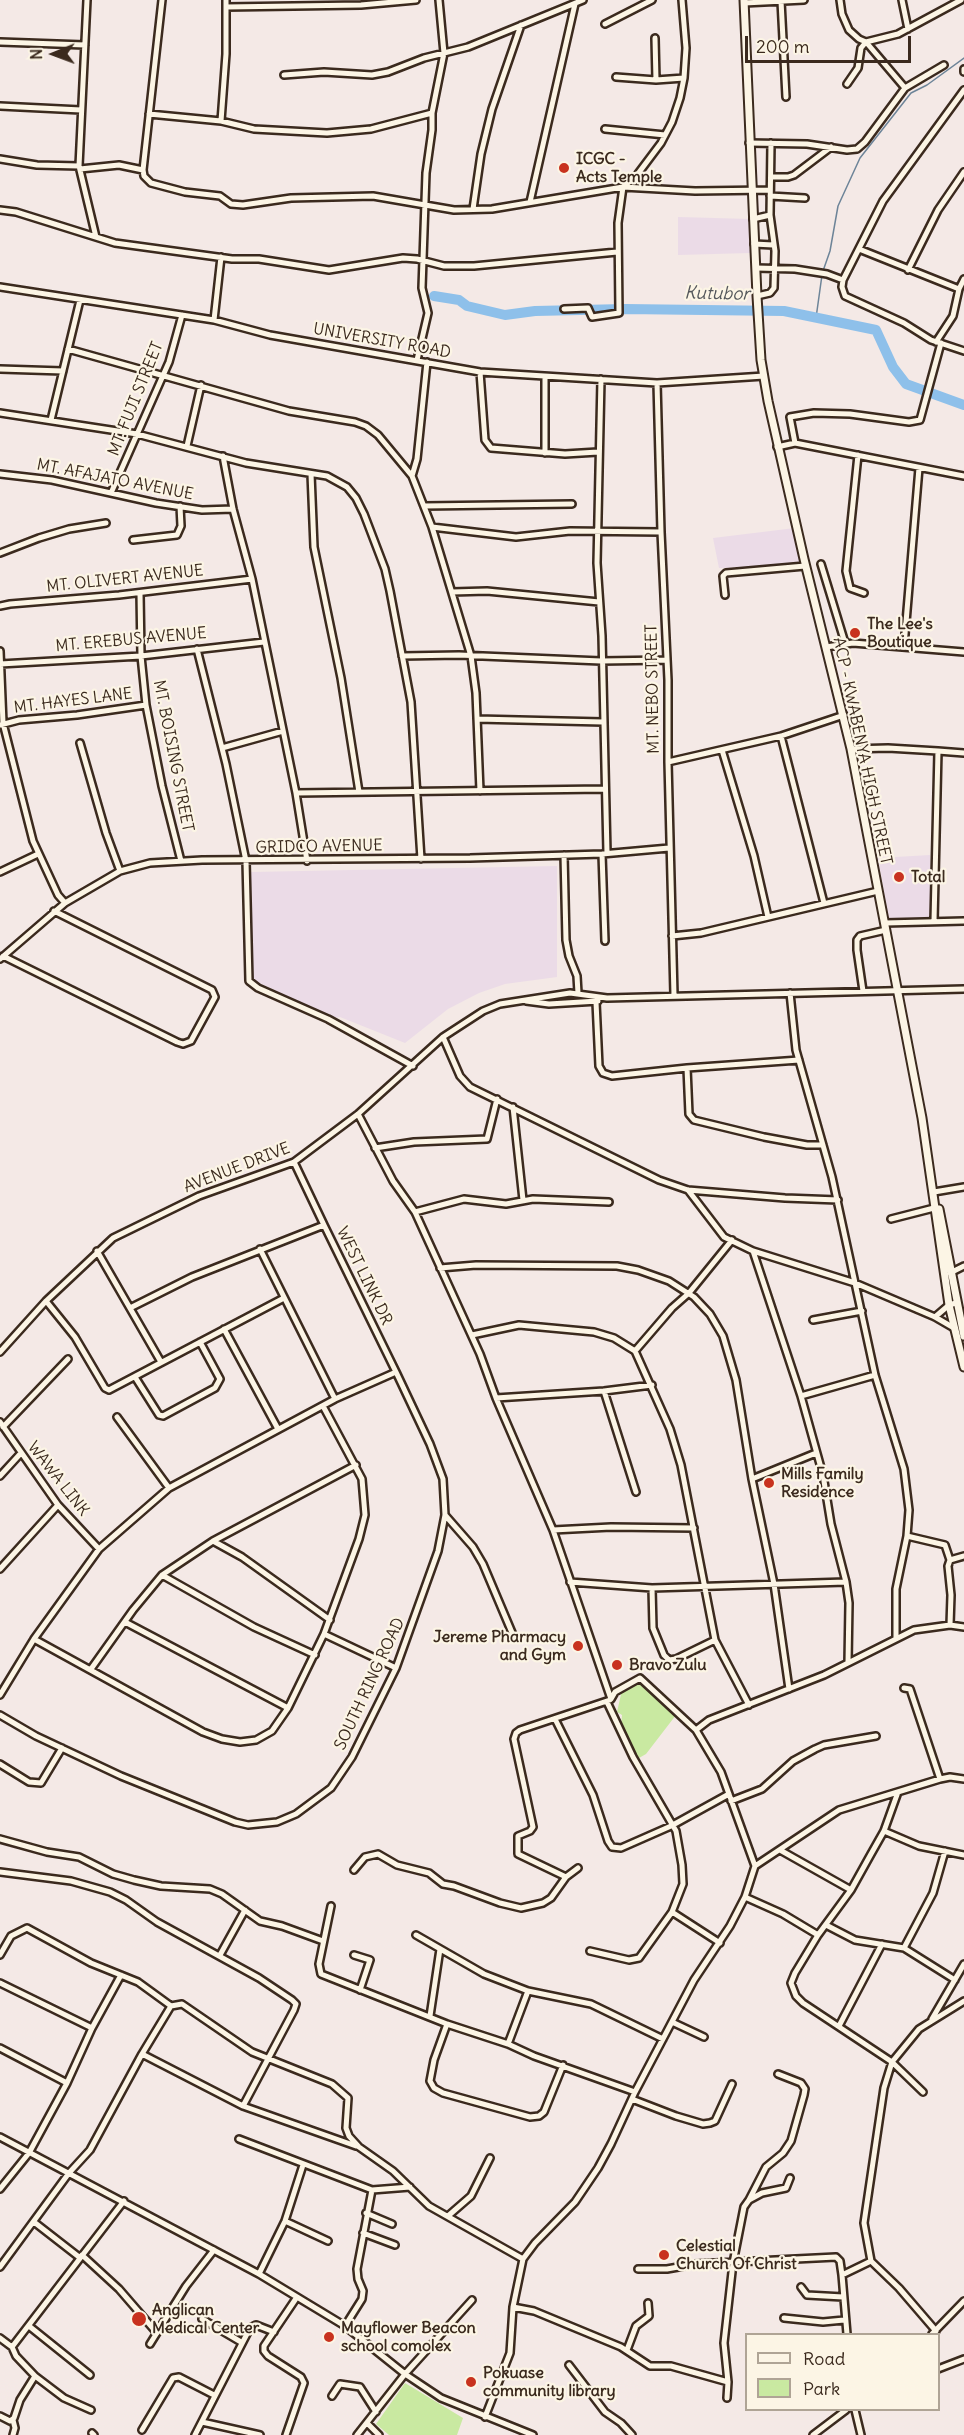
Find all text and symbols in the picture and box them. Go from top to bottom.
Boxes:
north arrow [24,24,84,84]
scale bar [748,24,914,62]
text: 200 m [756,35,810,58]
text: N [26,49,46,60]
place label: ICGC - Acts Temple [576,149,662,187]
marker: ICGC - Acts Temple [557,161,571,175]
water label: Kutubor [684,283,750,305]
street label: UNIVERSITY ROAD [312,319,452,363]
street label: MT. FUJI STREET [104,339,168,459]
street label: MT. AFAJATO AVENUE [35,455,195,505]
street label: MT. OLIVERT AVENUE [45,561,205,597]
place label: The Lee's Boutique [867,614,933,652]
street label: MT. EREBUS AVENUE [55,624,207,656]
street label: MT. NEBO STREET [642,624,664,754]
marker: The Lee's Boutique [848,626,862,640]
street label: ACP - KWABENYA HIGH STREET [828,636,896,866]
street label: MT. BOISING STREET [149,678,197,834]
street label: MT. HAYES LANE [13,684,133,718]
street label: GRIDCO AVENUE [255,836,383,858]
place label: Total [911,867,945,887]
marker: Total [892,870,906,884]
street label: AVENUE DRIVE [181,1139,293,1197]
street label: WEST LINK DR [332,1224,396,1328]
street label: WAWA LINK [23,1438,93,1520]
place label: Mills Family Residence [781,1464,863,1502]
marker: Mills Family Residence [762,1476,776,1490]
street label: SOUTH RING ROAD [331,1615,409,1753]
place label: Jereme Pharmacy and Gym [433,1627,566,1665]
marker: Jereme Pharmacy and Gym [571,1639,585,1653]
place label: Bravo Zulu [629,1655,707,1675]
marker: Bravo Zulu [610,1658,624,1672]
place label: Celestial Church Of Christ [676,2236,797,2274]
marker: Celestial Church Of Christ [657,2248,671,2262]
place label: Anglican Medical Center [152,2300,259,2338]
marker: Anglican Medical Center [130,2310,148,2328]
place label: Mayflower Beacon school comolex [341,2318,476,2356]
marker: Mayflower Beacon school comolex [322,2330,336,2344]
legend [745,2333,940,2411]
text: Road [803,2347,845,2370]
place label: Pokuase community library [483,2363,616,2401]
marker: Pokuase community library [464,2375,478,2389]
text: Park [803,2377,840,2400]

